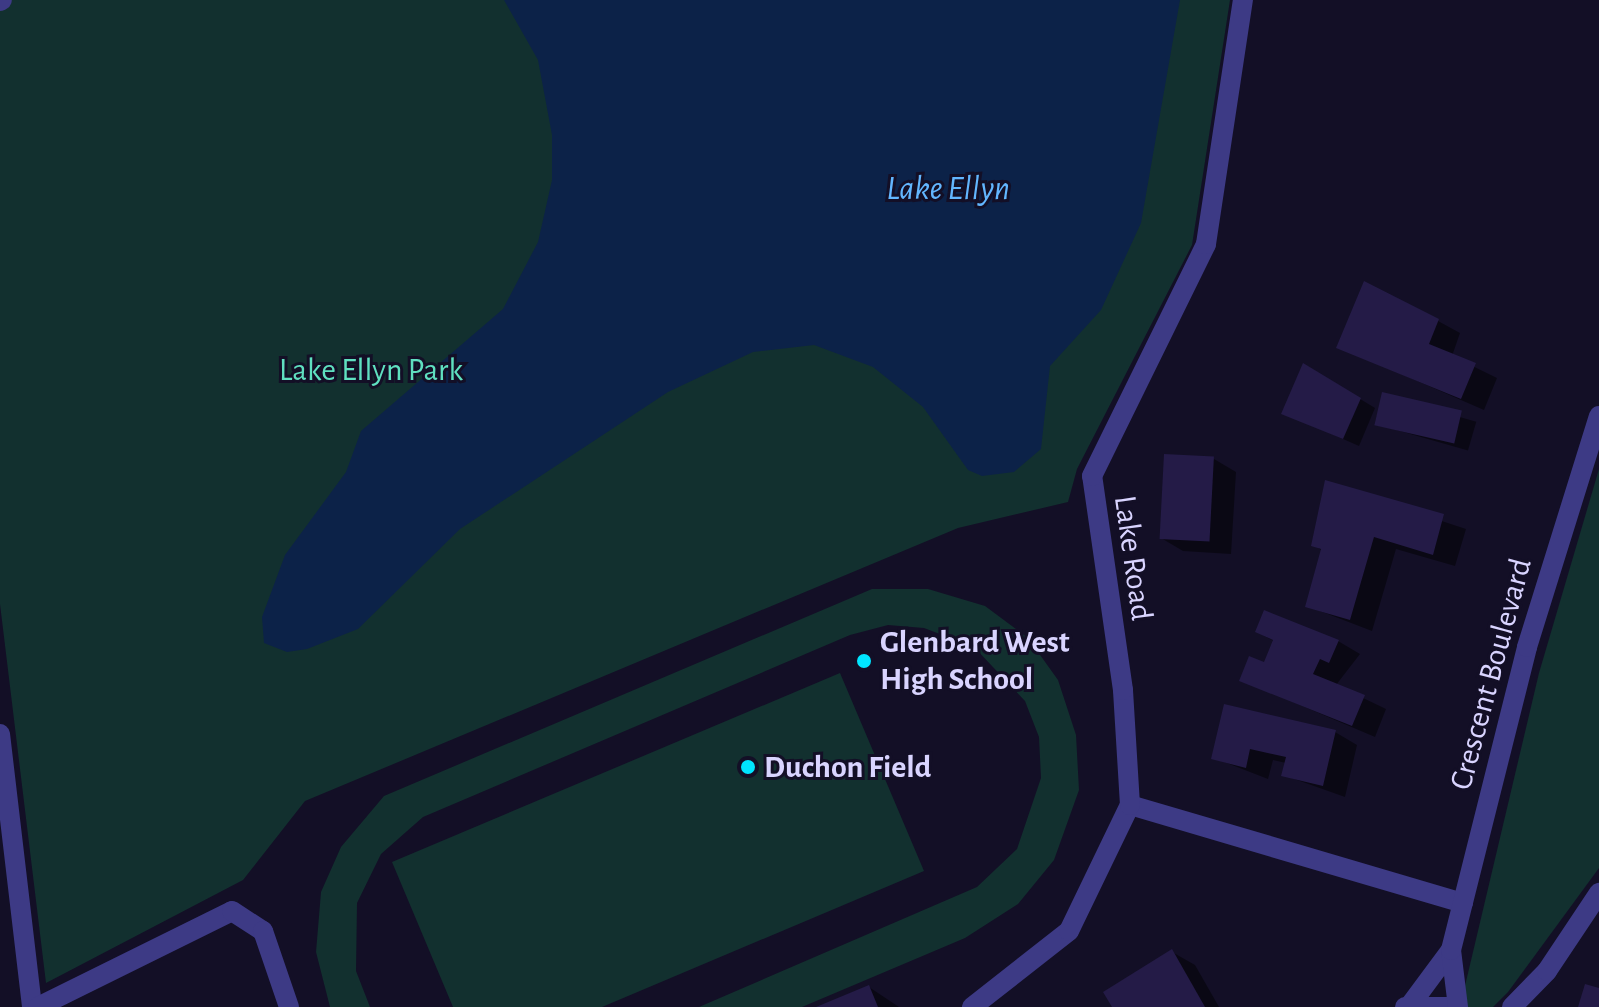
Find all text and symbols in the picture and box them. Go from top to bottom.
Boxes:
water label: Lake Ellyn [886,170,1010,210]
park label: Lake Ellyn Park [279,351,463,389]
street label: Lake Road [1105,493,1161,623]
street label: Crescent Boulevard [1442,554,1540,794]
place label: Glenbard West High School [880,624,1070,699]
marker: Glenbard West High School [855,652,873,670]
place label: Duchon Field [764,748,931,786]
marker: Duchon Field [739,758,757,776]

